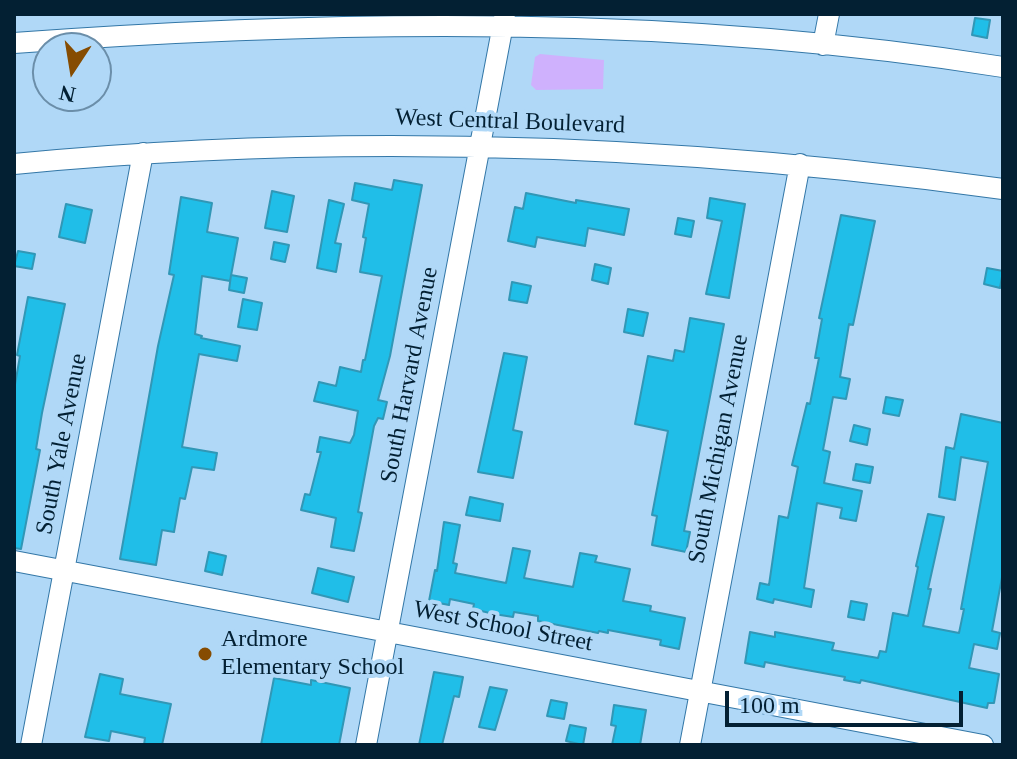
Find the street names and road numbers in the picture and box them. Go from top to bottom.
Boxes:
street label: West Central Boulevard [395,104,625,140]
street label: South Harvard Avenue [375,265,445,485]
street label: South Michigan Avenue [683,332,755,566]
street label: South Yale Avenue [30,351,94,537]
street label: West School Street [411,595,595,659]

